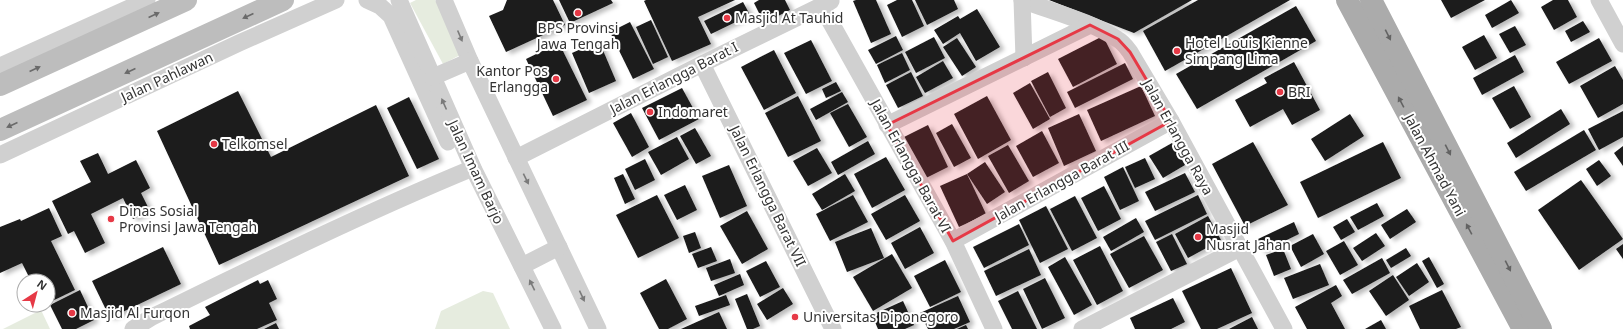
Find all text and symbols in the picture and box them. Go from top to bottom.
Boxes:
marker: BPS Provinsi Jawa Tengah [573,8,583,18]
place label: Masjid At Tauhid [735,8,843,27]
one-way arrow [148,12,159,18]
one-way arrow [242,13,254,19]
marker: Masjid At Tauhid [722,13,732,23]
place label: BPS Provinsi Jawa Tengah [535,18,619,53]
one-way arrow [1385,29,1392,40]
one-way arrow [457,30,463,42]
place label: Hotel Louis Kienne Simpang Lima [1185,33,1308,68]
street label: Jalan Erlangga Barat I [605,37,741,119]
marker: Hotel Louis Kienne Simpang Lima [1172,46,1182,56]
street label: Jalan Pahlawan [116,47,216,107]
place label: Kantor Pos Erlangga [476,61,548,96]
one-way arrow [30,66,41,72]
one-way arrow [124,68,136,74]
marker: Kantor Pos Erlangga [551,74,561,84]
street label: Jalan Erlangga Raya [1138,74,1218,198]
place label: BRI [1288,82,1311,101]
marker: BRI [1275,87,1285,97]
street label: Jalan Erlangga Barat VI [866,94,956,236]
one-way arrow [1398,96,1405,108]
one-way arrow [441,98,447,110]
place label: Indomaret [658,102,728,121]
marker: Indomaret [645,107,655,117]
street label: Jalan Ahmad Yani [1399,108,1470,219]
street label: Jalan Imam Barjo [443,115,509,227]
street label: Jalan Erlangga Barat VII [725,120,811,270]
one-way arrow [5,122,17,128]
place label: Telkomsel [222,134,288,153]
street label: Jalan Erlangga Barat III [989,136,1133,226]
marker: Telkomsel [209,139,219,149]
one-way arrow [1445,144,1451,156]
one-way arrow [523,173,529,185]
place label: Dinas Sosial Provinsi Jawa Tengah [119,201,257,236]
marker: Dinas Sosial Provinsi Jawa Tengah [106,214,116,224]
place label: Masjid Nusrat Jahan [1206,219,1291,254]
one-way arrow [1466,223,1473,235]
marker: Masjid Nusrat Jahan [1193,232,1203,242]
one-way arrow [1505,260,1511,271]
north arrow [16,273,56,313]
text: N [34,276,50,293]
one-way arrow [528,279,535,291]
one-way arrow [579,291,585,302]
place label: Masjid Al Furqon [80,303,190,322]
place label: Universitas Diponegoro [803,307,958,326]
marker: Masjid Al Furqon [67,308,77,318]
marker: Universitas Diponegoro [790,312,800,322]

